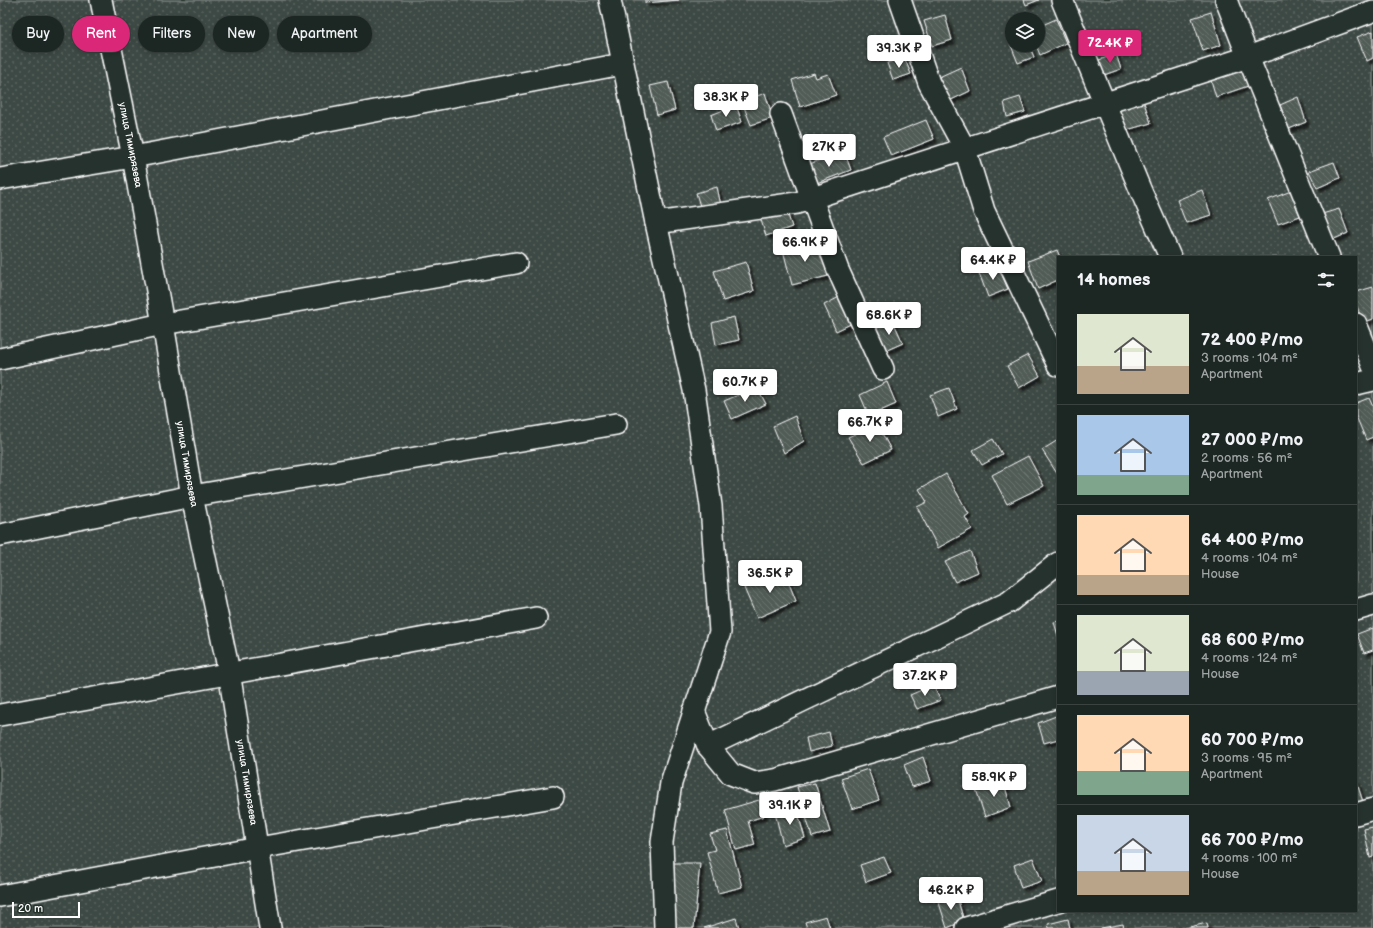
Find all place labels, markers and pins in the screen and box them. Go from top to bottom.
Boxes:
pin: 72.4K ₽ [1073,30,1147,64]
pin: 39.3K ₽ [862,35,936,69]
pin: 38.3K ₽ [689,84,763,118]
pin: 27K ₽ [801,134,857,168]
pin: 66.9K ₽ [768,229,842,263]
pin: 64.4K ₽ [956,247,1030,281]
pin: 68.6K ₽ [852,302,926,336]
pin: 60.7K ₽ [708,369,782,403]
pin: 66.7K ₽ [833,409,907,443]
pin: 36.5K ₽ [733,560,807,594]
pin: 37.2K ₽ [888,663,962,697]
pin: 58.9K ₽ [957,764,1031,798]
pin: 39.1K ₽ [753,792,827,826]
pin: 46.2K ₽ [914,877,988,911]

